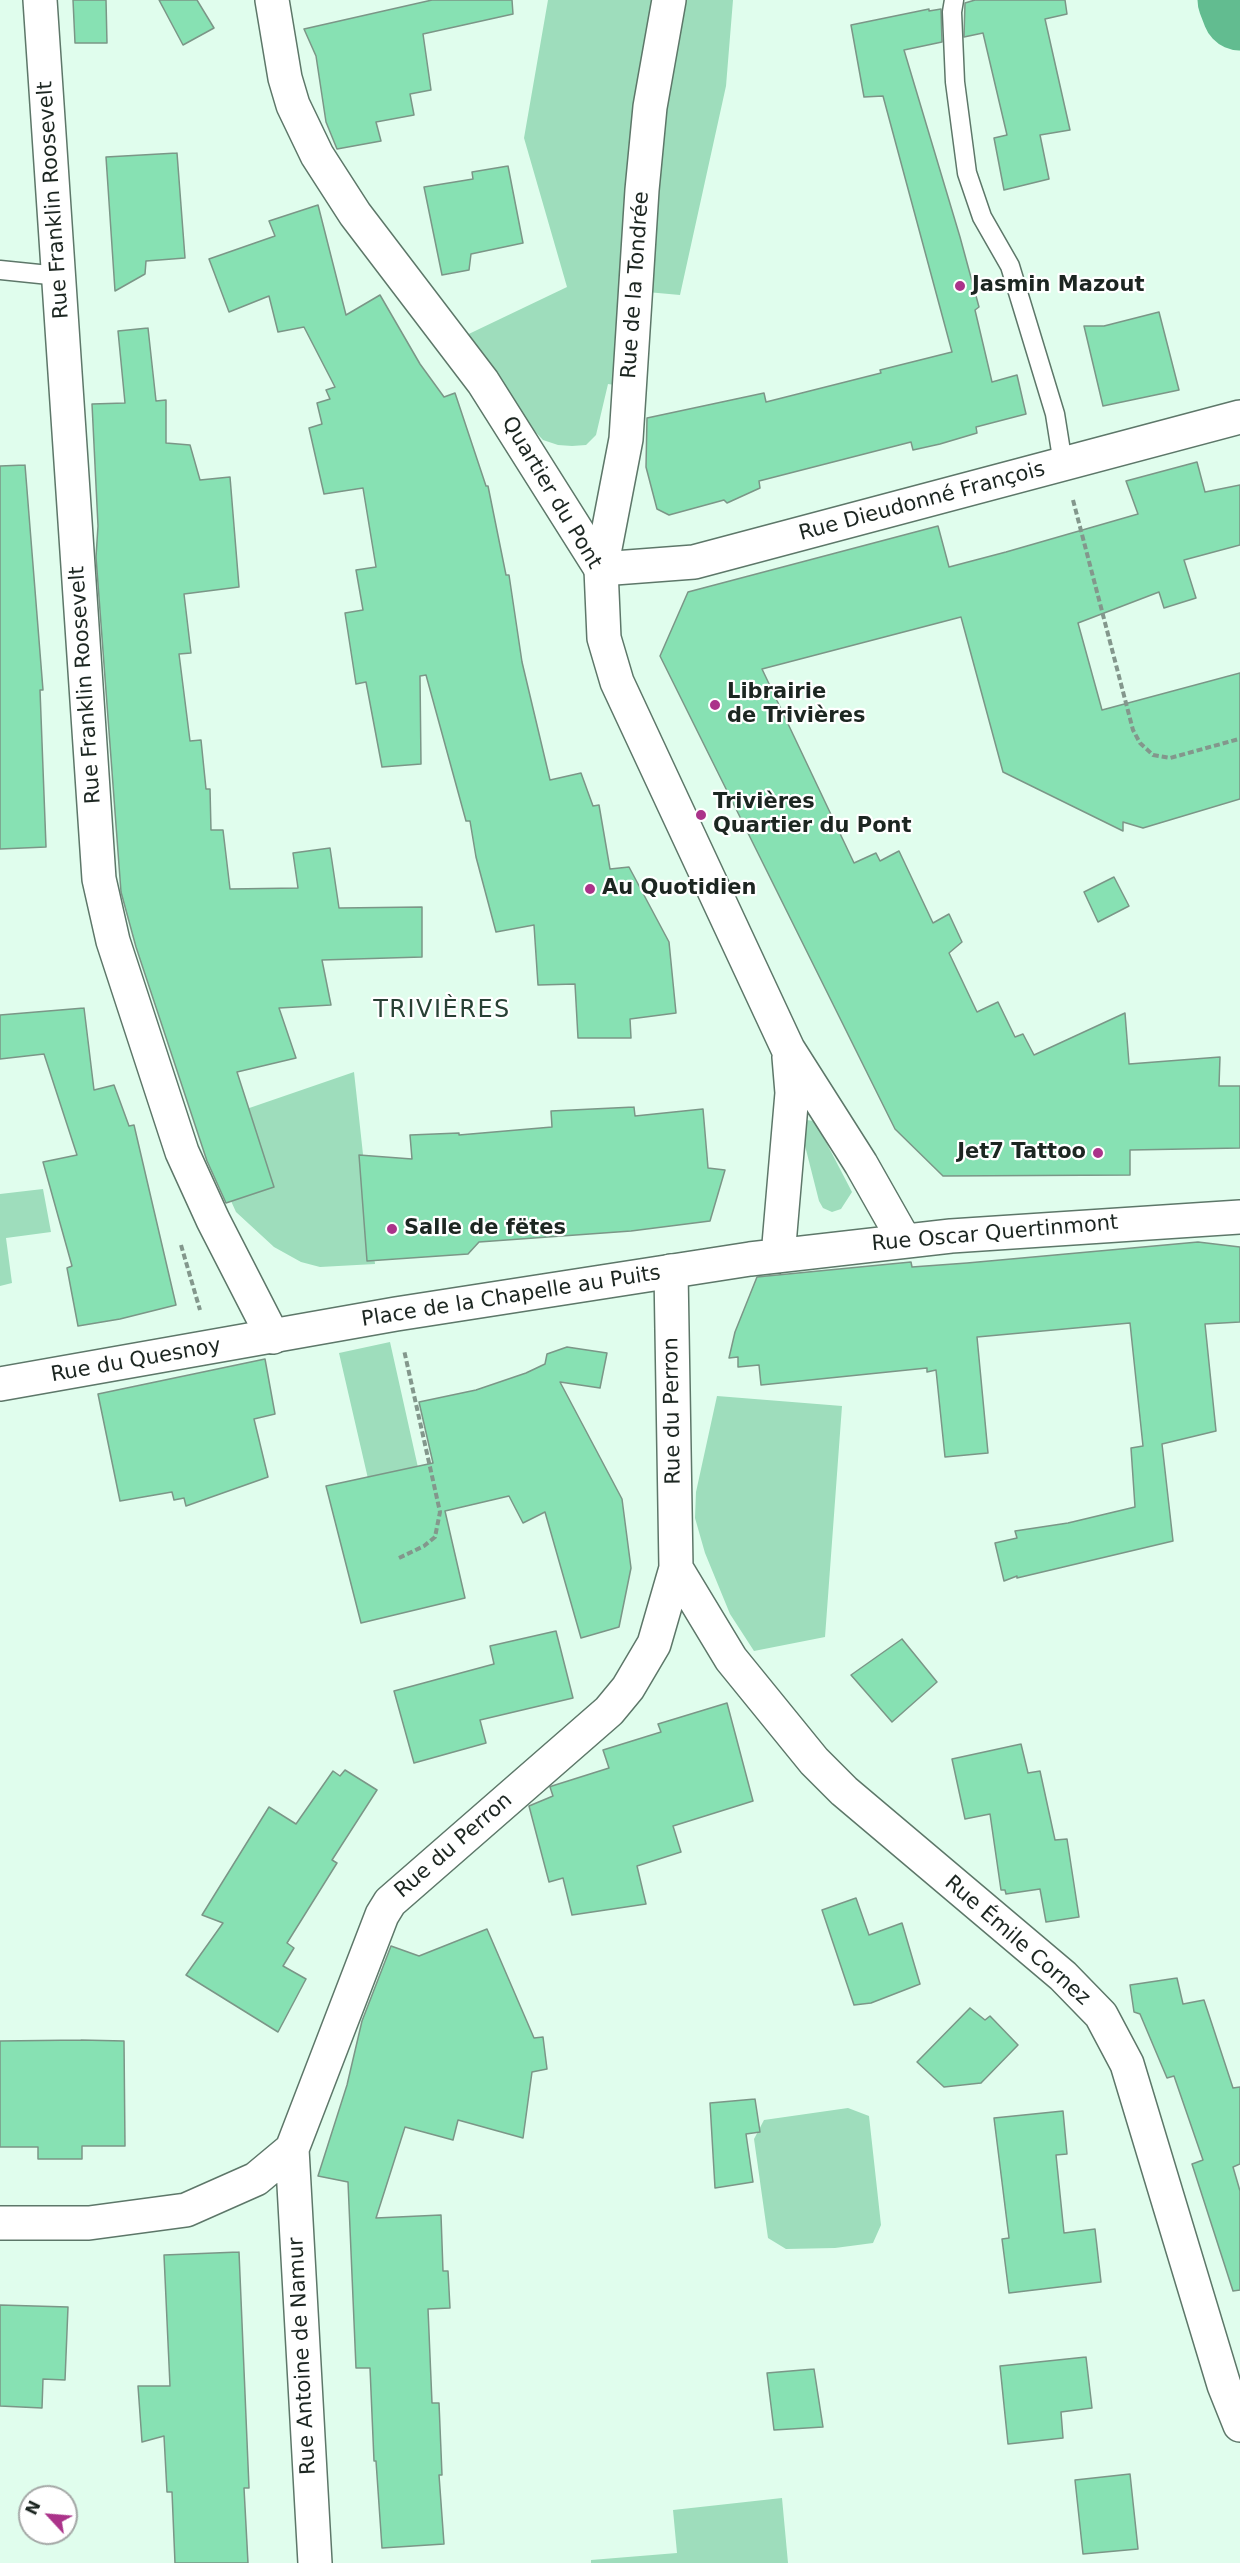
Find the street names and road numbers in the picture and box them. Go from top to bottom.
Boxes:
street label: Rue Franklin Roosevelt [33,80,75,320]
street label: Rue de la Tondrée [617,191,655,379]
street label: Quartier du Pont [496,412,606,574]
street label: Rue Dieudonné François [796,457,1048,547]
street label: Rue Franklin Roosevelt [65,565,107,805]
street label: Rue Oscar Quertinmont [871,1211,1119,1257]
street label: Place de la Chapelle au Puits [360,1261,662,1333]
street label: Rue du Quesnoy [49,1334,223,1388]
street label: Rue du Perron [659,1337,687,1485]
street label: Rue du Perron [390,1788,518,1904]
street label: Rue Émile Cornez [939,1871,1095,2011]
street label: Rue Antoine de Namur [284,2237,322,2475]

